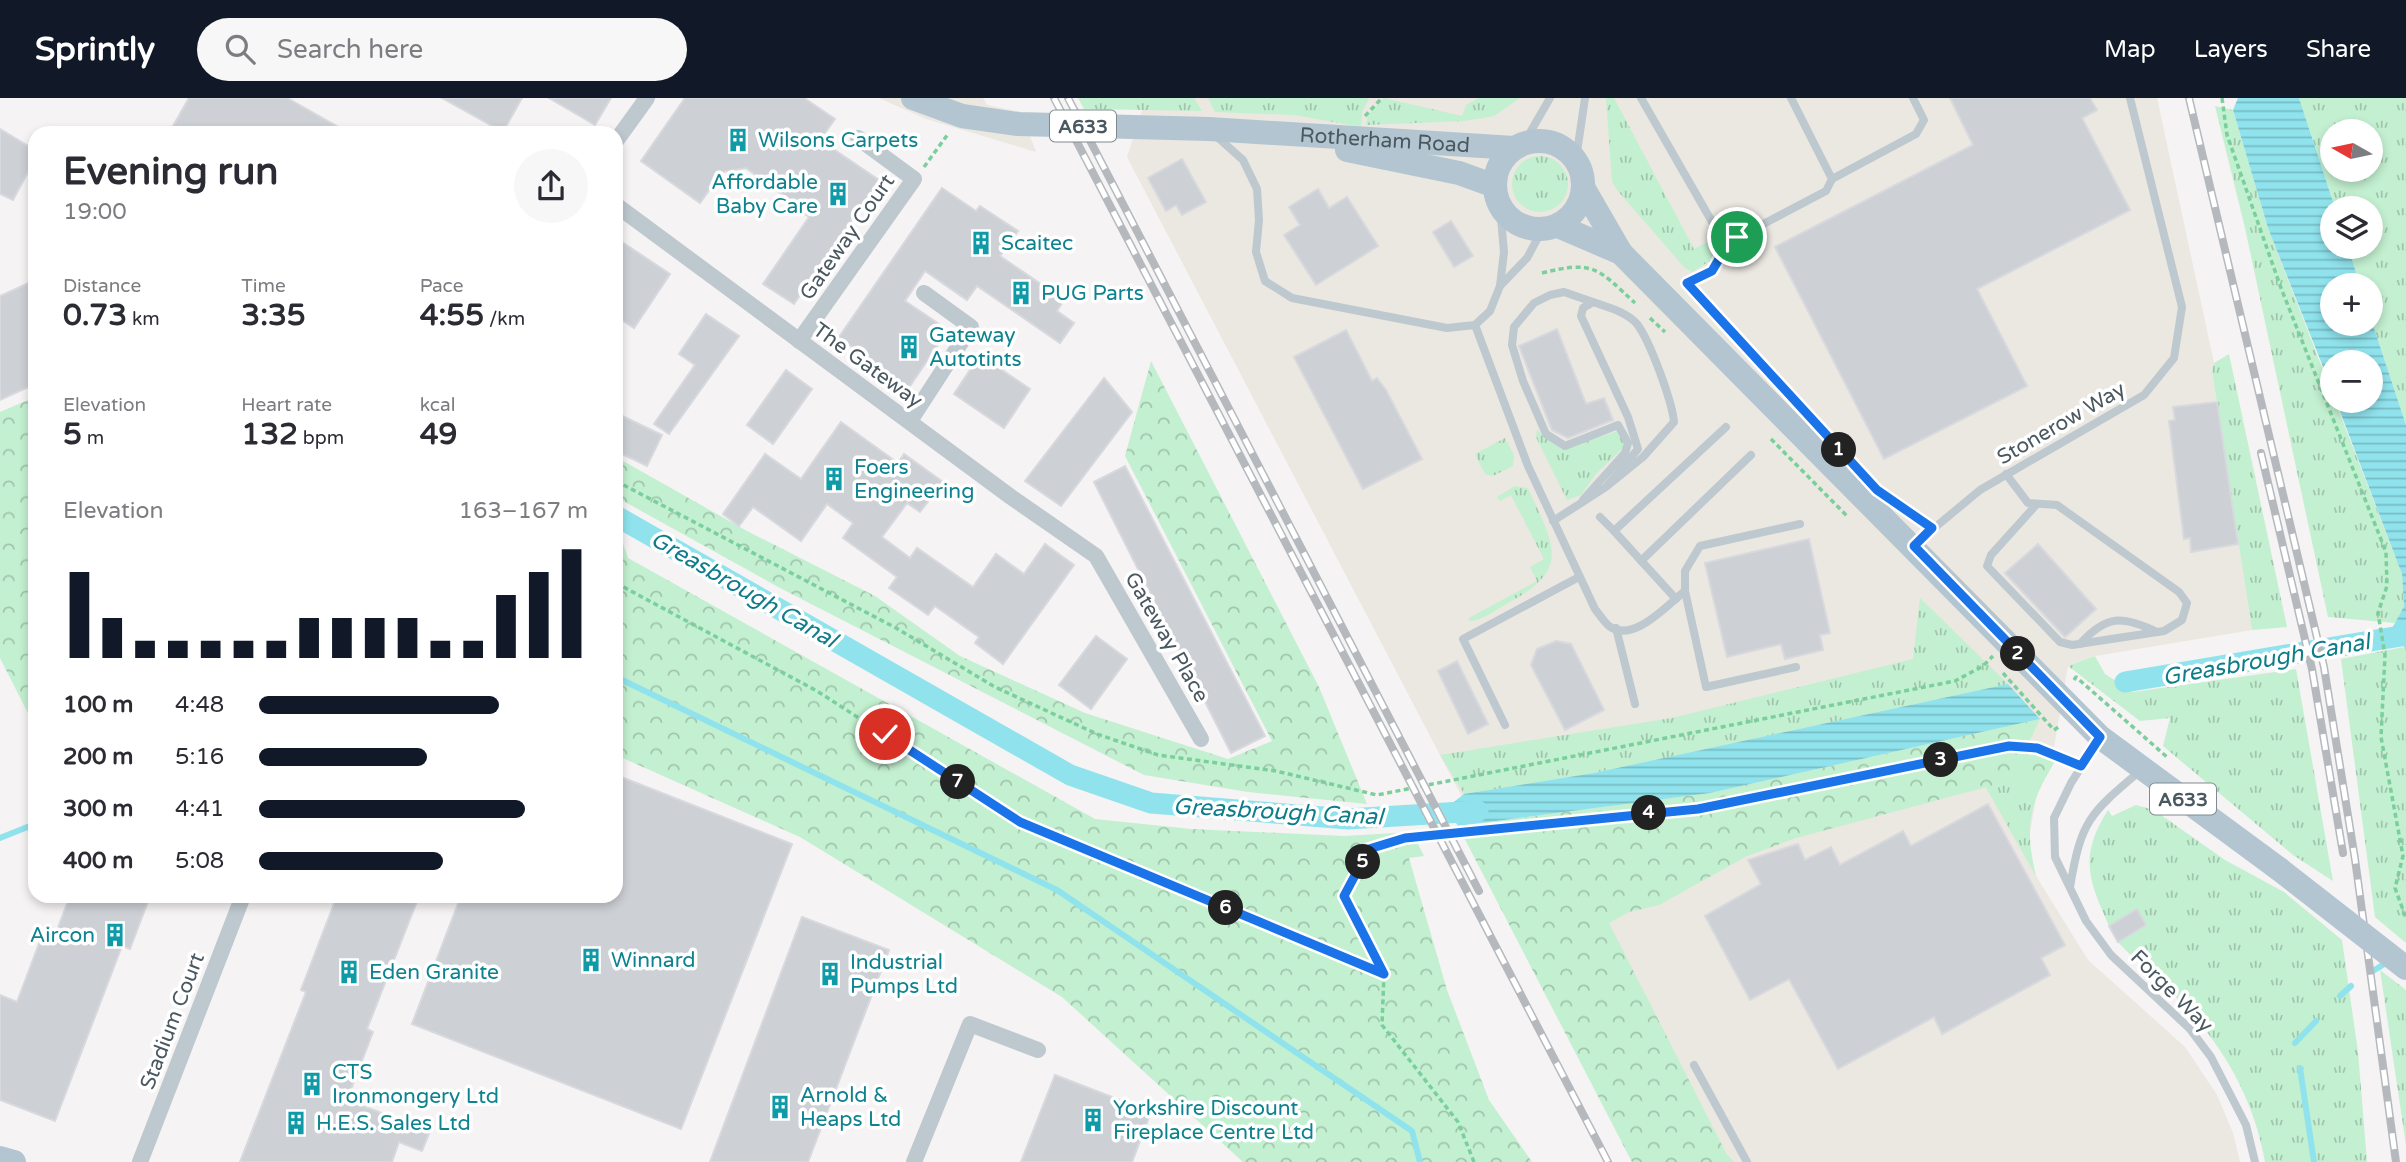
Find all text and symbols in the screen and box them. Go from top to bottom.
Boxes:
search box [197,18,687,81]
text: Sprintly [35,30,155,69]
icon: search [221,30,259,68]
text: Search here [277,34,423,65]
text: Map [2104,35,2156,64]
text: Layers [2194,35,2268,64]
text: Share [2306,35,2371,64]
road number: A633 [1050,110,1116,142]
north arrow [2320,119,2384,182]
map controls [2320,119,2383,413]
street label: Rotherham Road [1299,123,1471,158]
building icon: Wilsons Carpets [724,126,752,154]
place label: Wilsons Carpets [758,128,918,153]
text: Evening run [63,149,278,195]
button: share [514,149,588,223]
place label: Affordable Baby Care [711,170,818,219]
street label: Gateway Court [795,170,900,305]
building icon: Affordable Baby Care [824,180,852,208]
button: layers [2320,196,2383,259]
text: 19:00 [63,198,127,226]
pin [1707,207,1767,267]
icon: arrive [1718,218,1756,256]
building icon: Scaitec [967,229,995,257]
place label: Scaitec [1001,231,1073,256]
button: + [2320,273,2383,336]
text: Distance [63,275,141,297]
text: Time [241,275,286,297]
text: Pace [420,275,463,297]
building icon: PUG Parts [1007,279,1035,307]
place label: PUG Parts [1041,281,1144,306]
text: 0.73 [63,297,127,334]
text: 3:35 [241,297,306,334]
text: 4:55 [420,297,484,334]
text: km [127,308,160,330]
text: /km [484,308,525,330]
street label: The Gateway [808,317,927,414]
place label: Gateway Autotints [929,323,1022,372]
building icon: Gateway Autotints [895,333,923,361]
button: − [2320,350,2383,413]
street label: Stonerow Way [1993,377,2130,470]
text: Elevation [63,394,146,416]
text: Heart rate [241,394,332,416]
text: kcal [420,394,455,416]
text: 5 [63,416,82,453]
text: 132 [241,416,298,453]
text: 49 [420,416,457,453]
text: m [82,427,104,449]
text: bpm [298,427,344,449]
pin: 1 [1822,432,1856,468]
text: 1 [1833,438,1844,460]
place label: Foers Engineering [854,455,974,504]
building icon: Foers Engineering [820,465,848,493]
text: Elevation [63,497,164,525]
text: 163–167 m [459,497,588,525]
water label: Greasbrough Canal [646,525,843,656]
street label: Gateway Place [1119,568,1214,707]
water label: Greasbrough Canal [2160,628,2374,692]
pin: 2 [2000,636,2036,672]
text: 2 [2012,642,2023,664]
text: 100 m [63,691,133,719]
text: 4:48 [175,691,224,719]
pin [855,704,915,764]
icon: check [866,715,904,753]
pin: 3 [1924,742,1958,778]
text: 200 m [63,743,133,771]
text: 5:16 [175,743,224,771]
text: 3 [1935,748,1946,770]
pin: 7 [940,764,976,800]
text: 7 [952,770,963,792]
road number: A633 [2150,784,2216,814]
water label: Greasbrough Canal [1172,793,1386,832]
text: 300 m [63,795,133,823]
text: 4:41 [175,795,224,823]
pin: 4 [1632,796,1666,830]
text: 4 [1643,801,1654,823]
pin: 5 [1346,844,1380,880]
text: 400 m [63,847,133,875]
text: 5:08 [175,847,224,875]
text: 5 [1357,850,1368,872]
pin: 6 [1208,890,1244,926]
text: 6 [1220,896,1231,918]
building icon: Aircon [101,921,129,949]
place label: Aircon [30,923,95,948]
street label: Forge Way [2125,945,2218,1038]
building icon: Winnard [577,946,605,974]
place label: Winnard [611,948,696,973]
street label: Stadium Court [135,949,210,1093]
place label: Industrial Pumps Ltd [850,950,958,999]
building icon: Eden Granite [335,958,363,986]
place label: Eden Granite [369,960,499,985]
building icon: Industrial Pumps Ltd [816,960,844,988]
place label: CTS Ironmongery Ltd [332,1060,499,1109]
building icon: CTS Ironmongery Ltd [298,1070,326,1098]
place label: Arnold & Heaps Ltd [800,1083,901,1132]
building icon: Arnold & Heaps Ltd [766,1093,794,1121]
place label: Yorkshire Discount Fireplace Centre Ltd [1113,1096,1314,1145]
building icon: Yorkshire Discount Fireplace Centre Ltd [1079,1106,1107,1134]
building icon: H.E.S. Sales Ltd [282,1109,310,1137]
place label: H.E.S. Sales Ltd [316,1111,471,1136]

